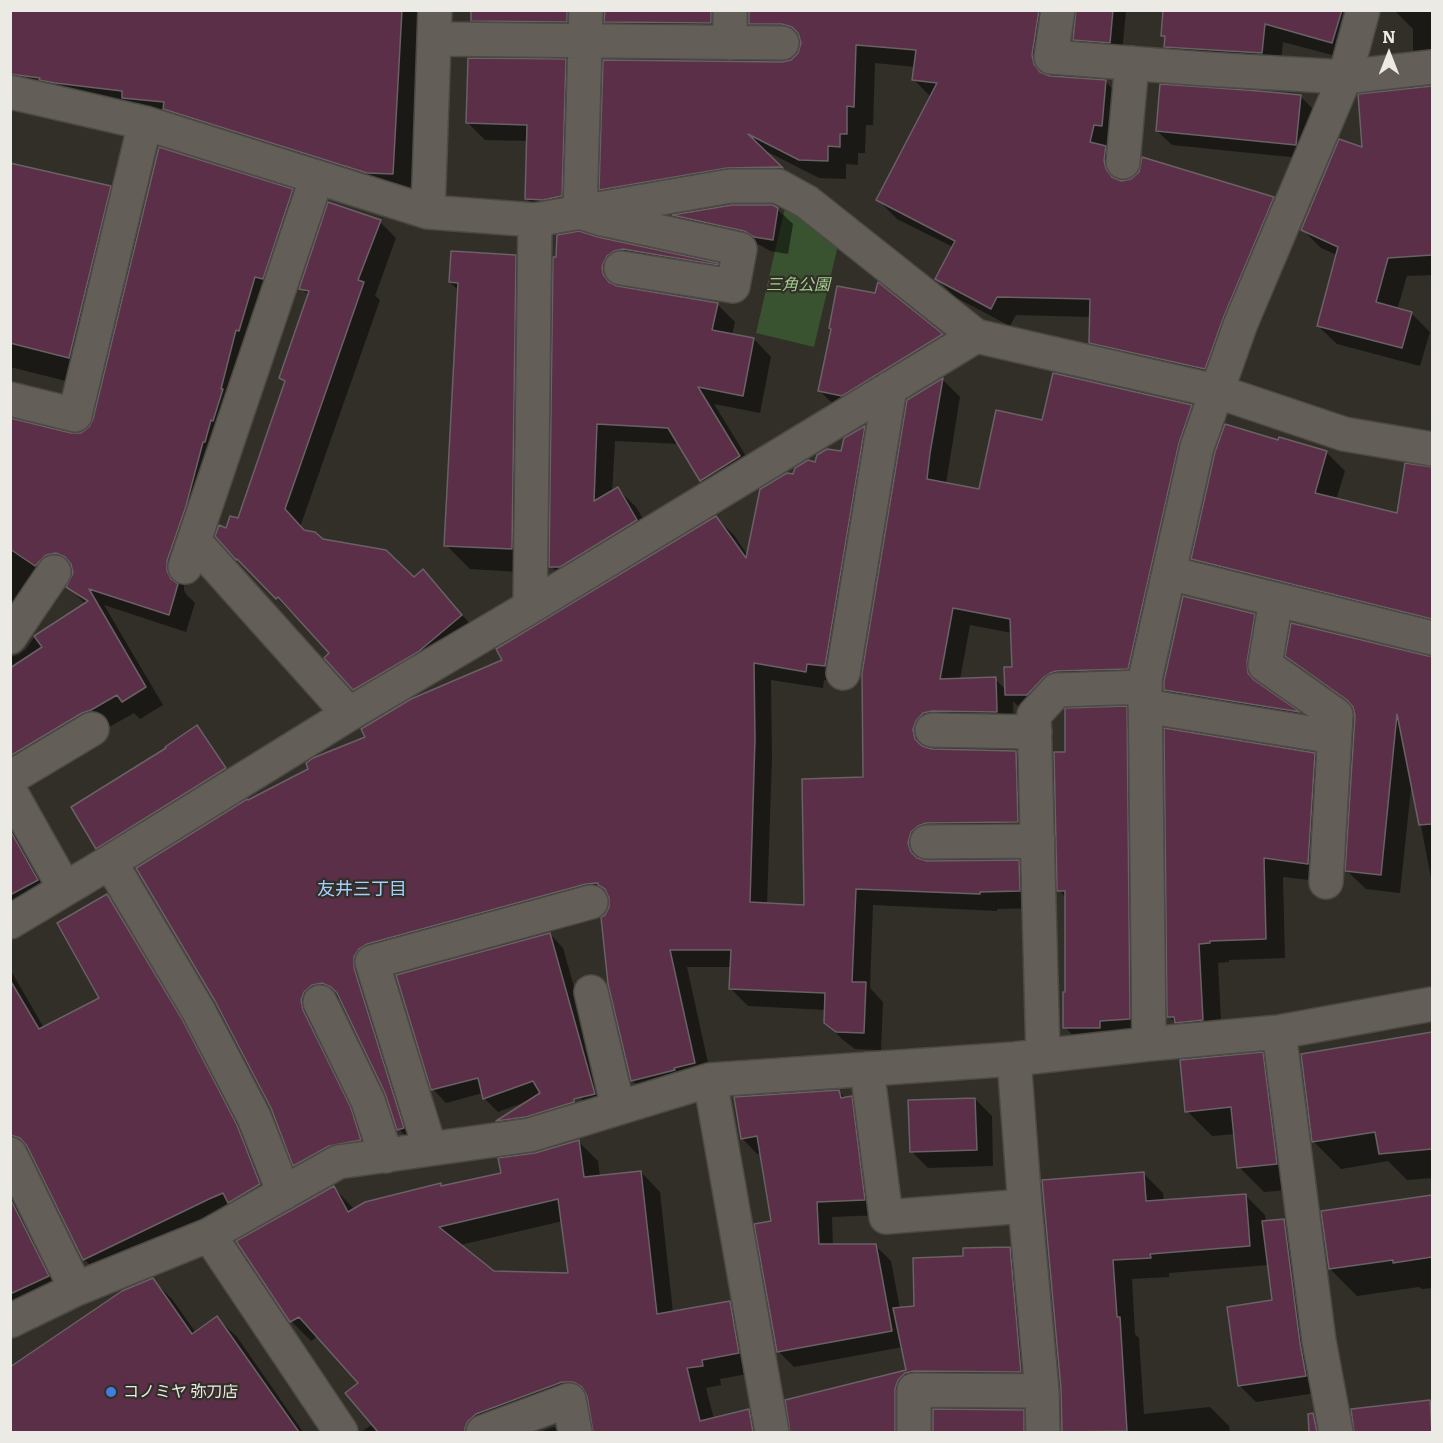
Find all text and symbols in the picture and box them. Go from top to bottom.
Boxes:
north arrow [1359,24,1419,84]
text: N [1382,24,1396,48]
park label: 三角公園 [766,275,830,295]
district label: 友井三丁目 [317,879,407,901]
place label: コノミヤ 弥刀店 [123,1382,238,1402]
marker: コノミヤ 弥刀店 [104,1385,118,1399]

